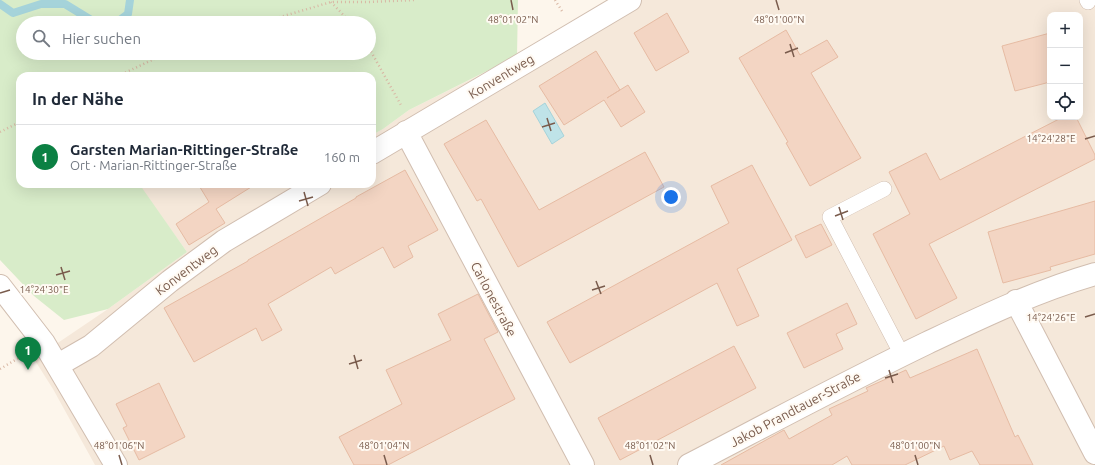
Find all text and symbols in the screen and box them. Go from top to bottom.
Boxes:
map controls [1047,12,1083,120]
button: + [1047,12,1083,48]
text: 48°01'02"N [488,14,538,25]
text: 48°01'00"N [754,14,804,25]
search box [16,16,376,60]
icon: search [30,27,52,49]
text: Hier suchen [62,30,141,47]
button: − [1047,48,1083,84]
street label: Konventweg [466,51,536,101]
button: locate [1047,84,1083,120]
text: In der Nähe [32,89,124,108]
text: 14°24'28"E [1026,133,1076,144]
text: Garsten Marian-Rittinger-Straße [70,141,298,158]
text: 1 [41,150,49,164]
text: 160 m [324,150,360,164]
text: Ort · Marian-Rittinger-Straße [70,158,237,172]
your location [661,187,681,207]
street label: Konventweg [152,242,220,298]
street label: Carlonestraße [468,259,520,339]
text: 14°24'30"E [19,284,69,295]
text: 14°24'26"E [1026,312,1076,323]
pin: 1 [15,337,41,370]
street label: Jakob Prandtauer-Straße [728,369,862,449]
text: 48°01'06"N [94,440,144,451]
text: 48°01'04"N [359,440,409,451]
text: 48°01'02"N [625,440,675,451]
text: 48°01'00"N [890,440,940,451]

